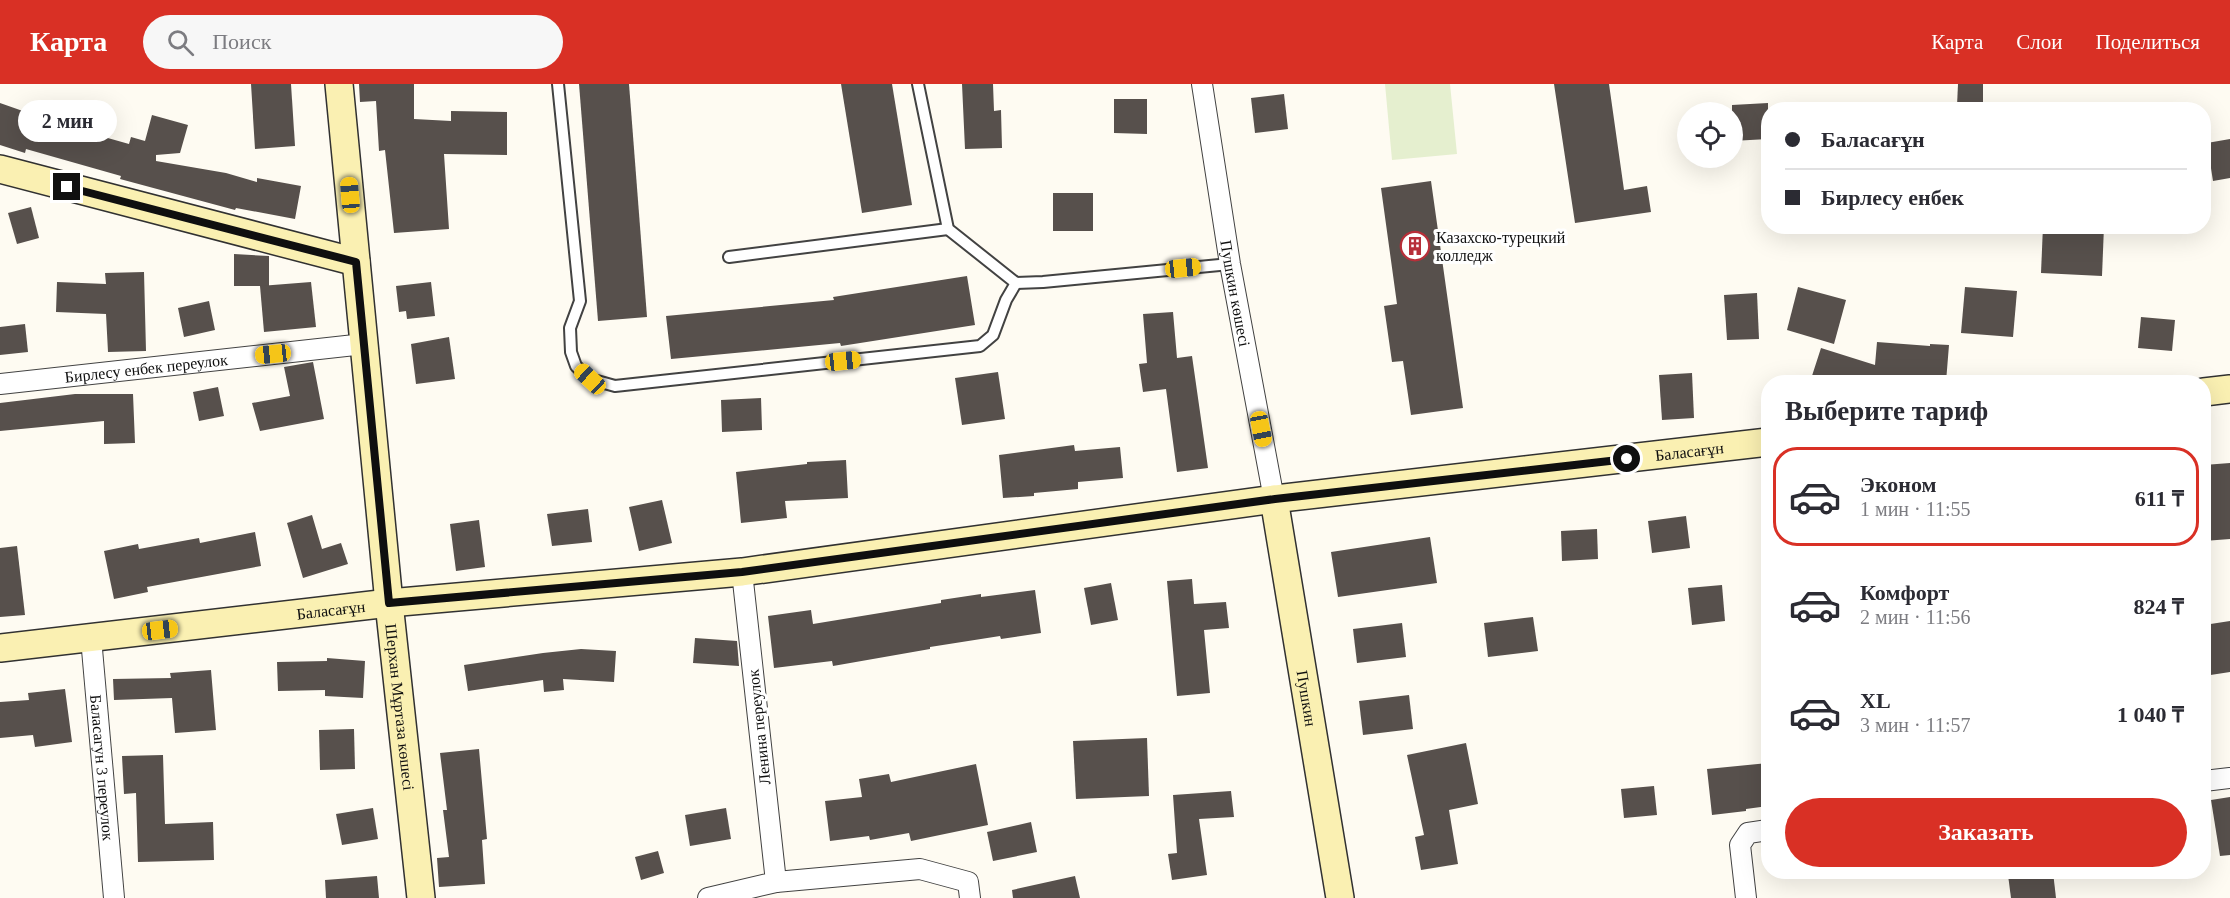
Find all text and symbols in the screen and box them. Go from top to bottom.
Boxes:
search box [143,15,563,69]
text: Карта [30,26,107,57]
icon: search [164,26,197,59]
text: Поиск [212,29,271,54]
text: Карта [1931,30,1983,54]
text: Слои [2016,30,2062,54]
text: Поделиться [2095,30,2200,54]
callout: 2 мин [17,100,116,142]
map controls [1677,102,1743,168]
button: locate [1677,102,1743,168]
text: 2 мин [42,110,93,132]
text: Баласағұн [1821,127,1925,152]
route end [53,173,80,200]
car [339,176,361,214]
text: Бирлесу енбек [1821,185,1964,210]
place label: Казахско-турецкий колледж [1436,229,1566,265]
building icon: Казахско-турецкий колледж [1399,230,1431,262]
street label: Пушкин көшесі [1218,239,1254,348]
car [1164,257,1202,279]
car [254,343,292,365]
car [824,350,862,372]
street label: Бирлесу енбек переулок [64,351,229,385]
car [571,360,609,398]
text: Выберите тариф [1785,396,1988,426]
car [1249,410,1273,448]
street label: Баласағұн [1654,439,1725,463]
route start [1613,445,1640,472]
icon: car [1788,470,1842,524]
text: Эконом [1860,472,1937,497]
text: 611 ₸ [2135,486,2184,511]
text: 1 мин · 11:55 [1860,498,1971,520]
icon: car [1788,578,1842,632]
text: Комфорт [1860,580,1949,605]
text: 824 ₸ [2133,594,2184,619]
street label: Баласағұн [296,597,367,622]
text: 2 мин · 11:56 [1860,606,1971,628]
car [141,619,179,641]
street label: Шерхан Мұртаза көшесі [383,623,418,792]
street label: Ленина переулок [744,668,775,786]
street label: Пушкин [1294,669,1320,728]
icon: car [1788,686,1842,740]
text: XL [1860,688,1891,713]
street label: Баласагун 3 переулок [88,694,117,841]
text: 1 040 ₸ [2117,702,2184,727]
text: 3 мин · 11:57 [1860,714,1971,736]
button: Заказать [1785,798,2187,867]

